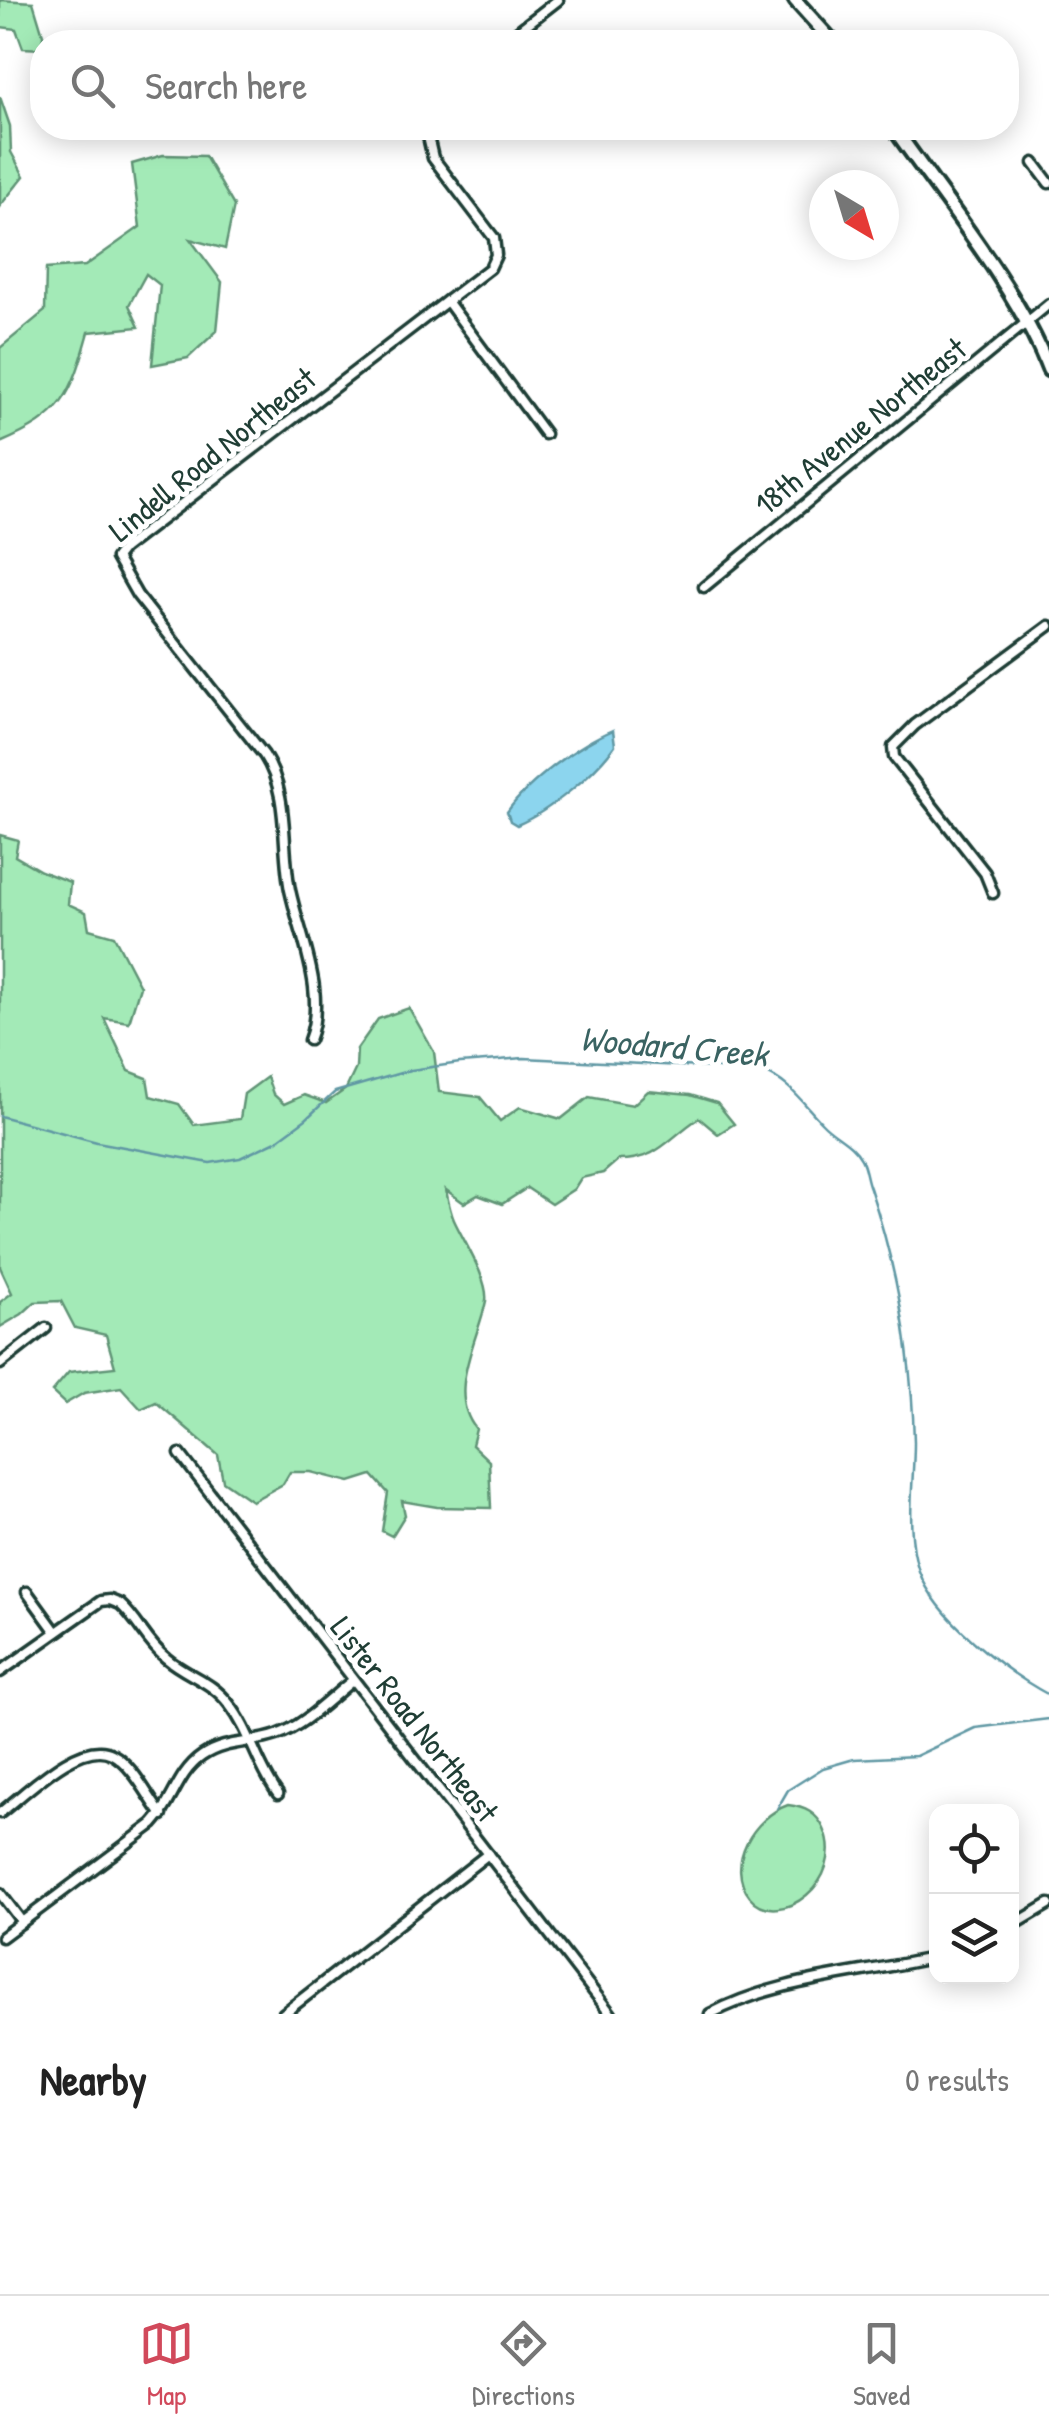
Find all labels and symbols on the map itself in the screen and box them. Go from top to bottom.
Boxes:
north arrow [809,170,899,260]
street label: 18th Avenue Northeast [745,327,976,525]
street label: Lindell Road Northeast [99,356,325,551]
water label: Woodard Creek [579,1014,773,1078]
street label: Lister Road Northeast [321,1607,509,1831]

